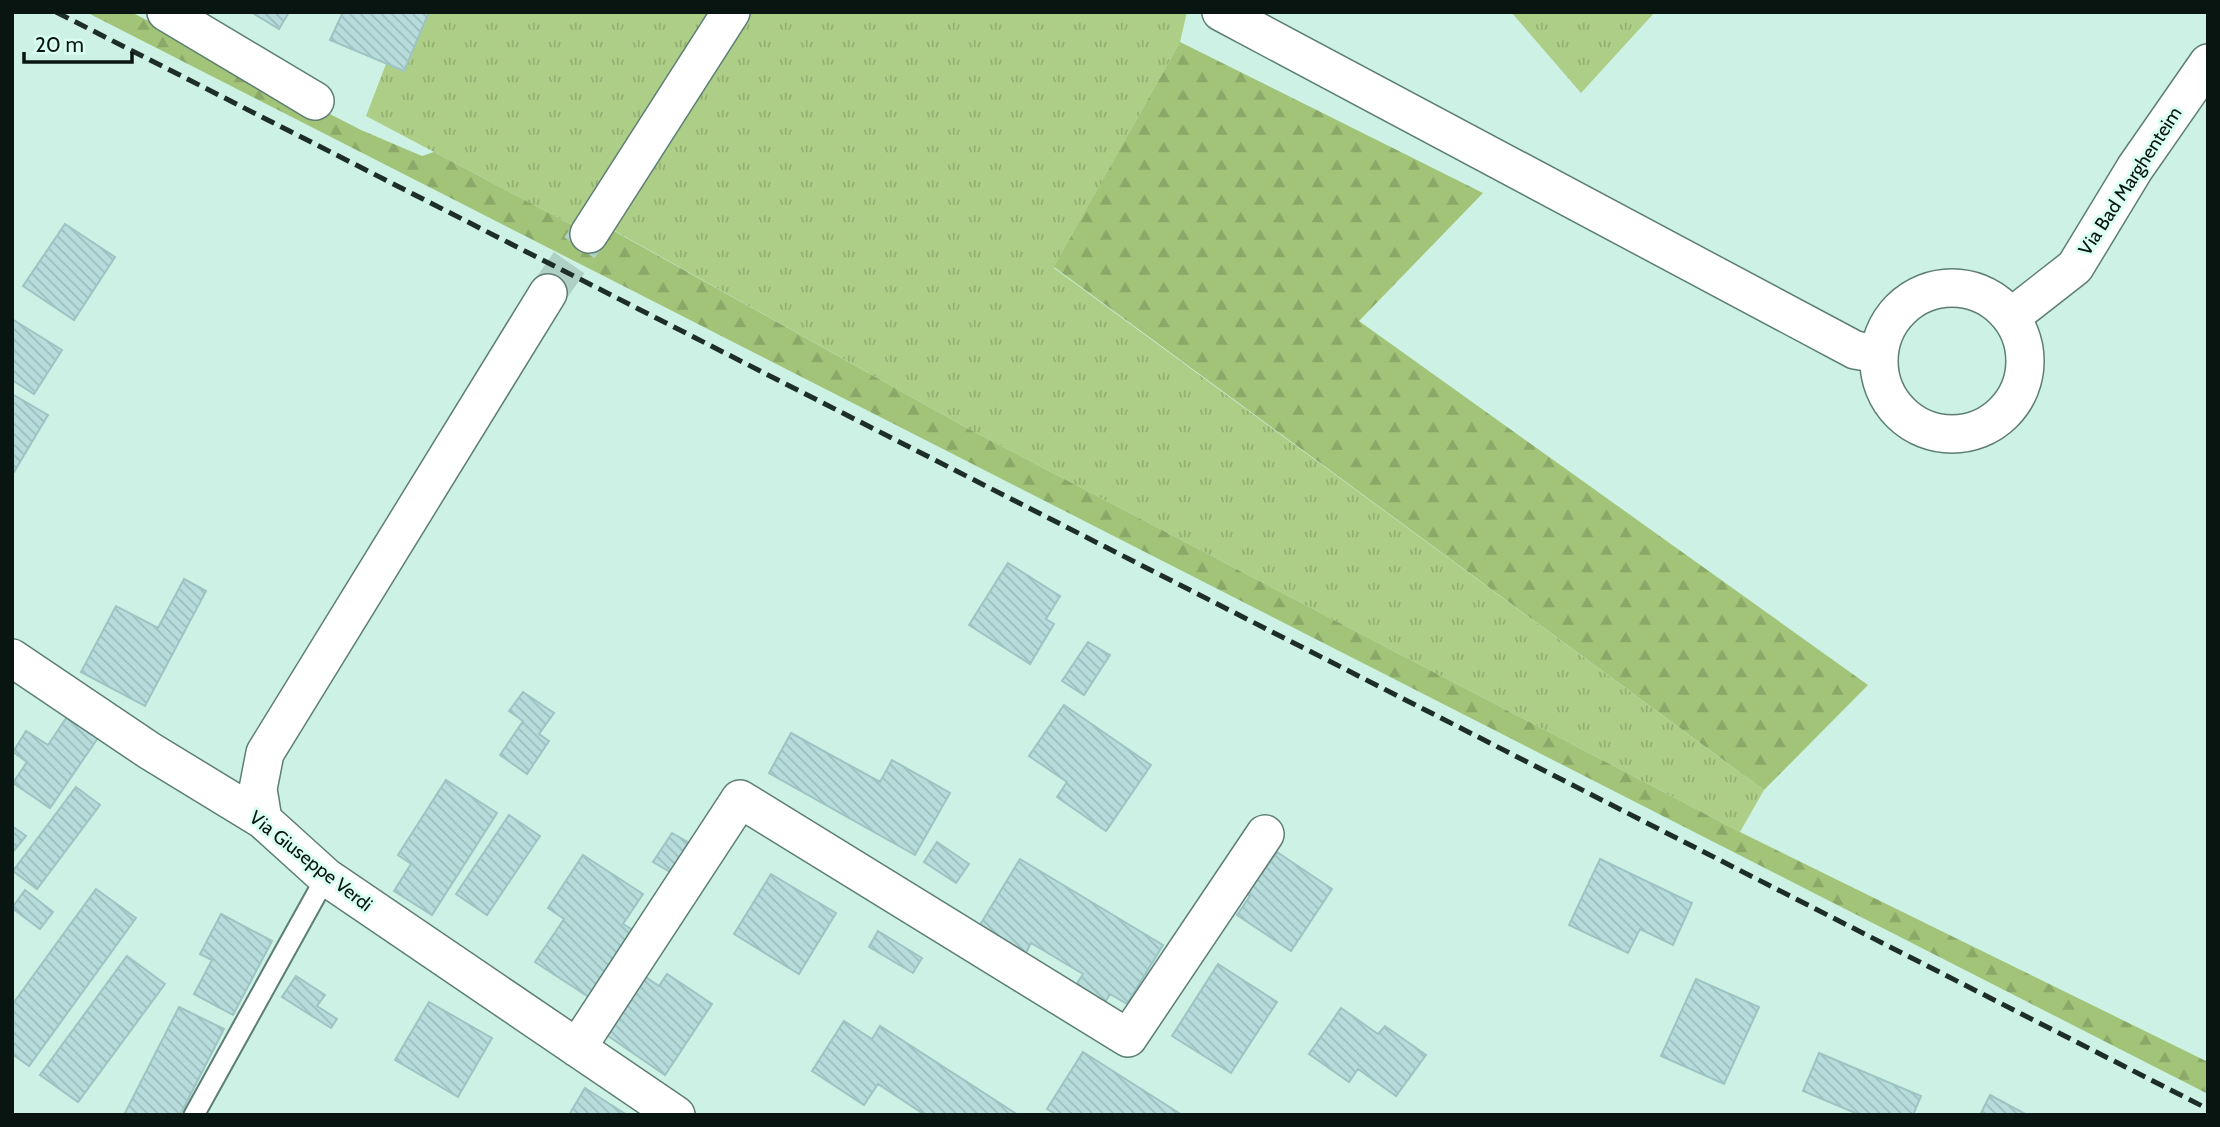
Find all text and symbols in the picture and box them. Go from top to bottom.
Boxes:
scale bar [24,21,133,65]
text: 20 m [35,32,84,57]
street label: Via Bad Marghenteim [2073,103,2187,259]
street label: Via Giuseppe Verdi [245,806,377,916]

